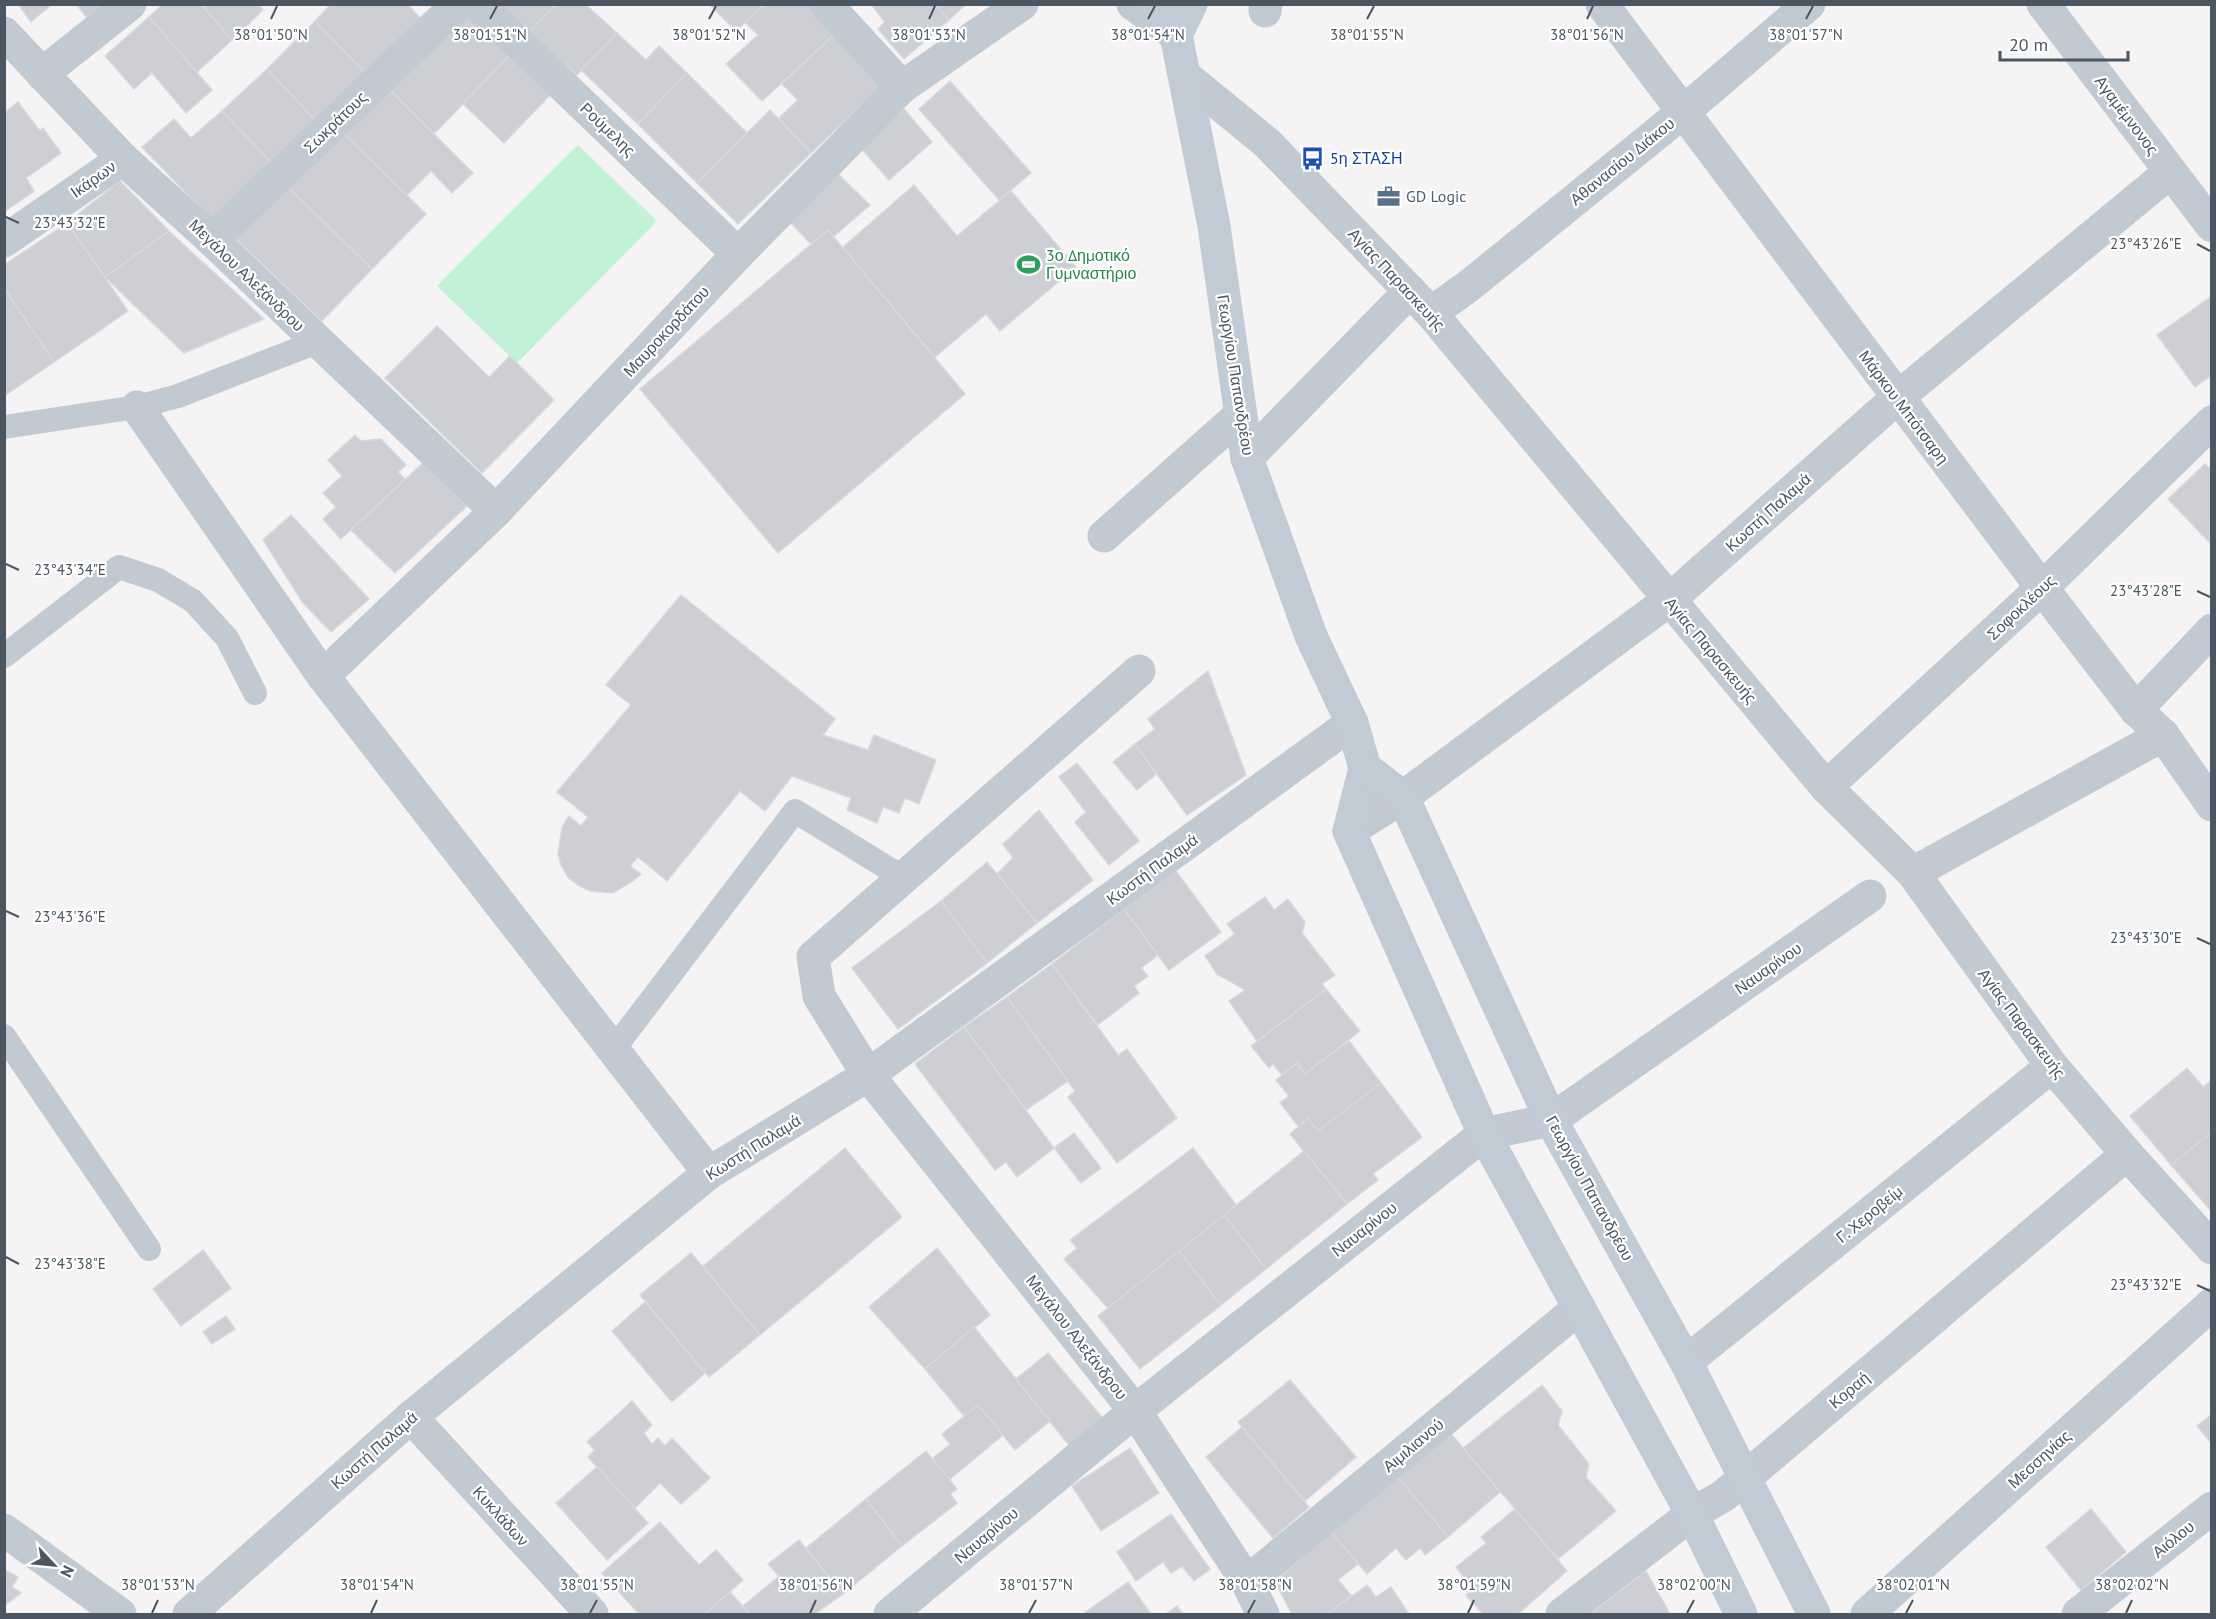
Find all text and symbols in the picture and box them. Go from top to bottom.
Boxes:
scale bar [2000,24,2128,62]
text: 38°01'50"N [234,25,308,44]
text: 38°01'51"N [453,25,527,44]
text: 38°01'52"N [672,25,746,44]
text: 38°01'53"N [892,25,966,44]
text: 38°01'54"N [1111,25,1185,44]
text: 38°01'55"N [1330,25,1404,44]
text: 38°01'56"N [1550,25,1624,44]
text: 38°01'57"N [1769,25,1843,44]
text: 20 m [2009,33,2048,56]
street label: Αγαμέμνονος [2091,71,2163,159]
street label: Σωκράτους [299,87,371,157]
street label: Ρούμελης [576,98,640,160]
street label: Αθανασίου Διάκου [1566,113,1678,209]
bus stop icon: 5η ΣΤΑΣΗ [1299,145,1325,171]
place label: 5η ΣΤΑΣΗ [1330,148,1402,168]
street label: Ικάρων [66,156,120,202]
office icon: GD Logic [1375,183,1401,209]
place label: GD Logic [1406,186,1467,206]
text: 23°43'32"E [34,213,106,232]
street label: Μεγάλου Αλεξάνδρου [185,215,309,335]
street label: Αγίας Παρασκευής [1344,224,1450,335]
text: 23°43'26"E [2110,234,2182,253]
place label: 3ο Δημοτικό Γυμναστήριο [1046,245,1136,283]
sports icon: 3ο Δημοτικό Γυμναστήριο [1015,251,1041,277]
street label: Μαυροκορδάτου [619,281,713,381]
street label: Γεωργίου Παπανδρέου [1213,293,1259,457]
street label: Μάρκου Μπότσαρη [1855,346,1953,468]
street label: Κωστή Παλαμά [1721,468,1815,556]
text: 23°43'34"E [34,560,106,579]
street label: Σοφοκλέους [1983,570,2060,644]
text: 23°43'28"E [2110,581,2182,600]
street label: Αγίας Παρασκευής [1661,593,1761,707]
street label: Κωστή Παλαμά [1102,829,1202,909]
text: 23°43'36"E [34,907,106,926]
text: 23°43'30"E [2110,928,2182,947]
street label: Ναυαρίνου [1731,938,1805,998]
street label: Αγίας Παρασκευής [1974,964,2070,1082]
street label: Κωστή Παλαμά [702,1110,804,1184]
street label: Γεωργίου Παπανδρέου [1542,1112,1638,1264]
street label: Γ. Χεροβείμ [1832,1181,1906,1247]
street label: Ναυαρίνου [1327,1197,1401,1261]
text: 23°43'38"E [34,1254,106,1273]
street label: Μεγάλου Αλεξάνδρου [1022,1271,1132,1403]
text: 23°43'32"E [2110,1275,2182,1294]
street label: Κοραή [1825,1367,1873,1413]
street label: Κωστή Παλαμά [327,1407,421,1493]
street label: Αιμιλιανού [1379,1414,1447,1476]
street label: Μεσσηνίας [2003,1425,2075,1492]
street label: Κυκλάδων [469,1482,533,1550]
street label: Ναυαρίνου [950,1503,1022,1567]
street label: Αιόλου [2148,1516,2198,1562]
north arrow [24,1535,84,1595]
text: N [56,1562,79,1581]
text: 38°01'53"N [121,1575,195,1594]
text: 38°01'54"N [340,1575,414,1594]
text: 38°01'55"N [560,1575,634,1594]
text: 38°01'56"N [779,1575,853,1594]
text: 38°01'57"N [999,1575,1073,1594]
text: 38°01'58"N [1218,1575,1292,1594]
text: 38°01'59"N [1437,1575,1511,1594]
text: 38°02'00"N [1657,1575,1731,1594]
text: 38°02'01"N [1876,1575,1950,1594]
text: 38°02'02"N [2095,1575,2169,1594]

